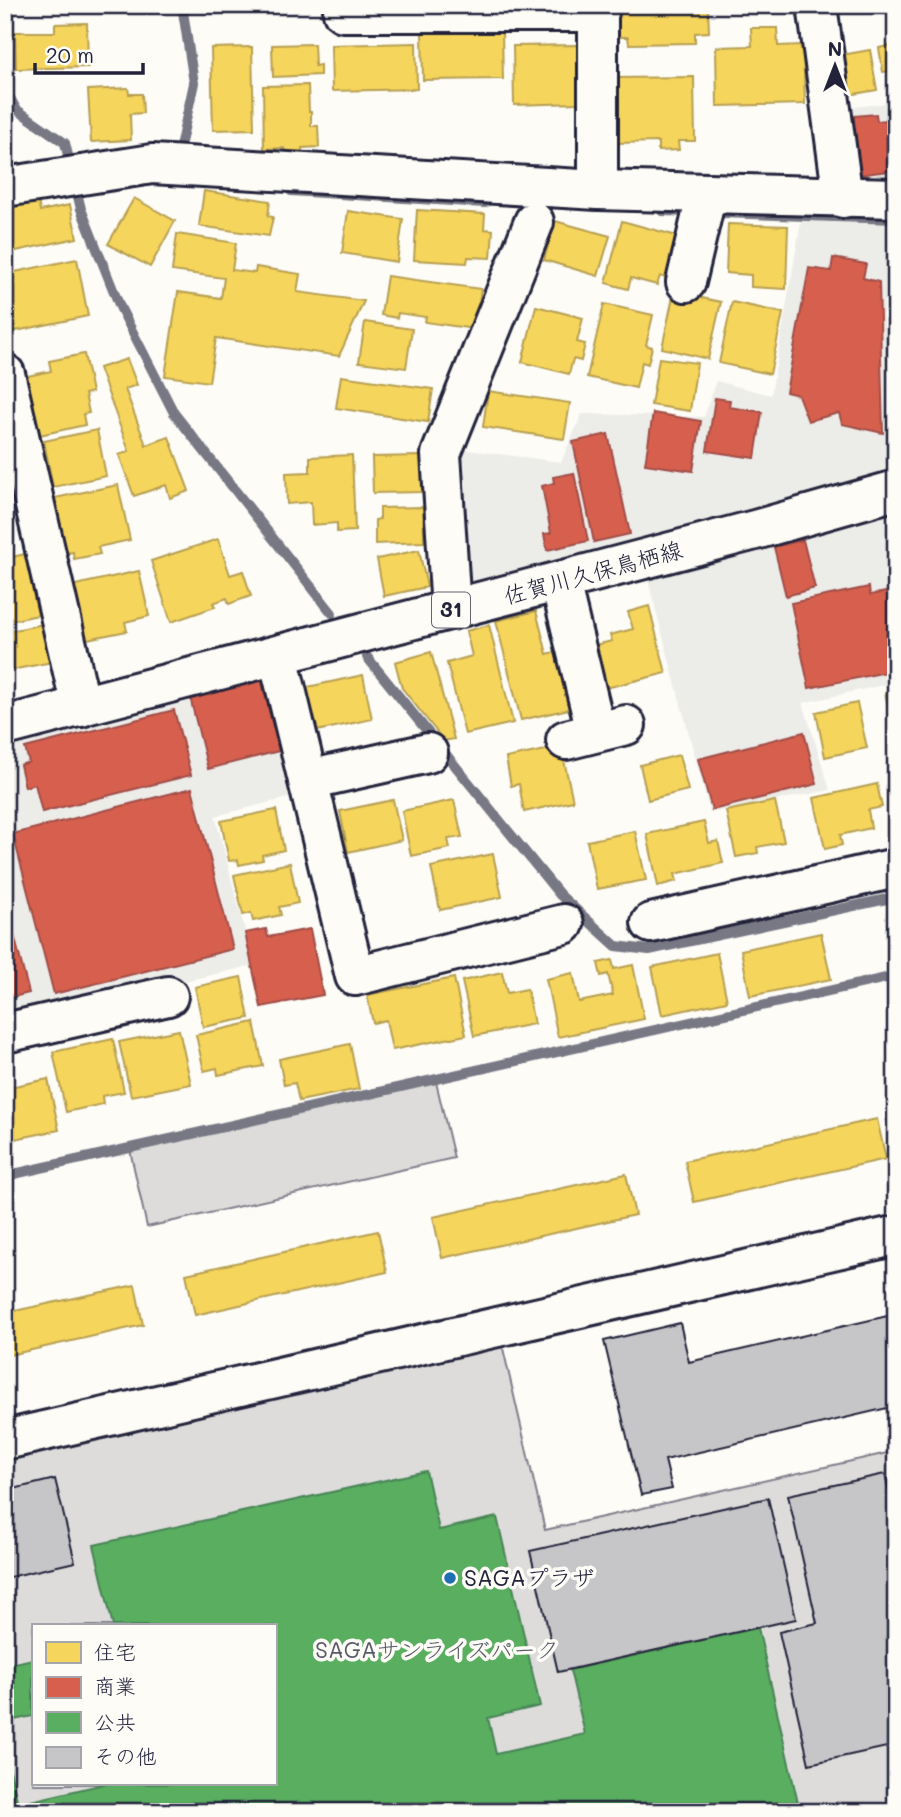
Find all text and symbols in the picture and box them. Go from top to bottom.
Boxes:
scale bar [35,32,144,76]
north arrow [800,32,870,102]
text: N [828,36,842,61]
text: 20 m [46,41,94,68]
street label: 佐賀川久保鳥栖線 [500,534,685,610]
road number: 31 [432,592,470,628]
place label: SAGAプラザ [464,1562,595,1592]
marker: SAGAプラザ [442,1570,458,1586]
legend [32,1624,276,1786]
park label: SAGAサンライズパーク [315,1634,559,1664]
text: 住宅 [94,1638,136,1665]
text: 商業 [94,1672,136,1699]
text: 公共 [94,1708,136,1735]
text: その他 [94,1742,157,1769]

